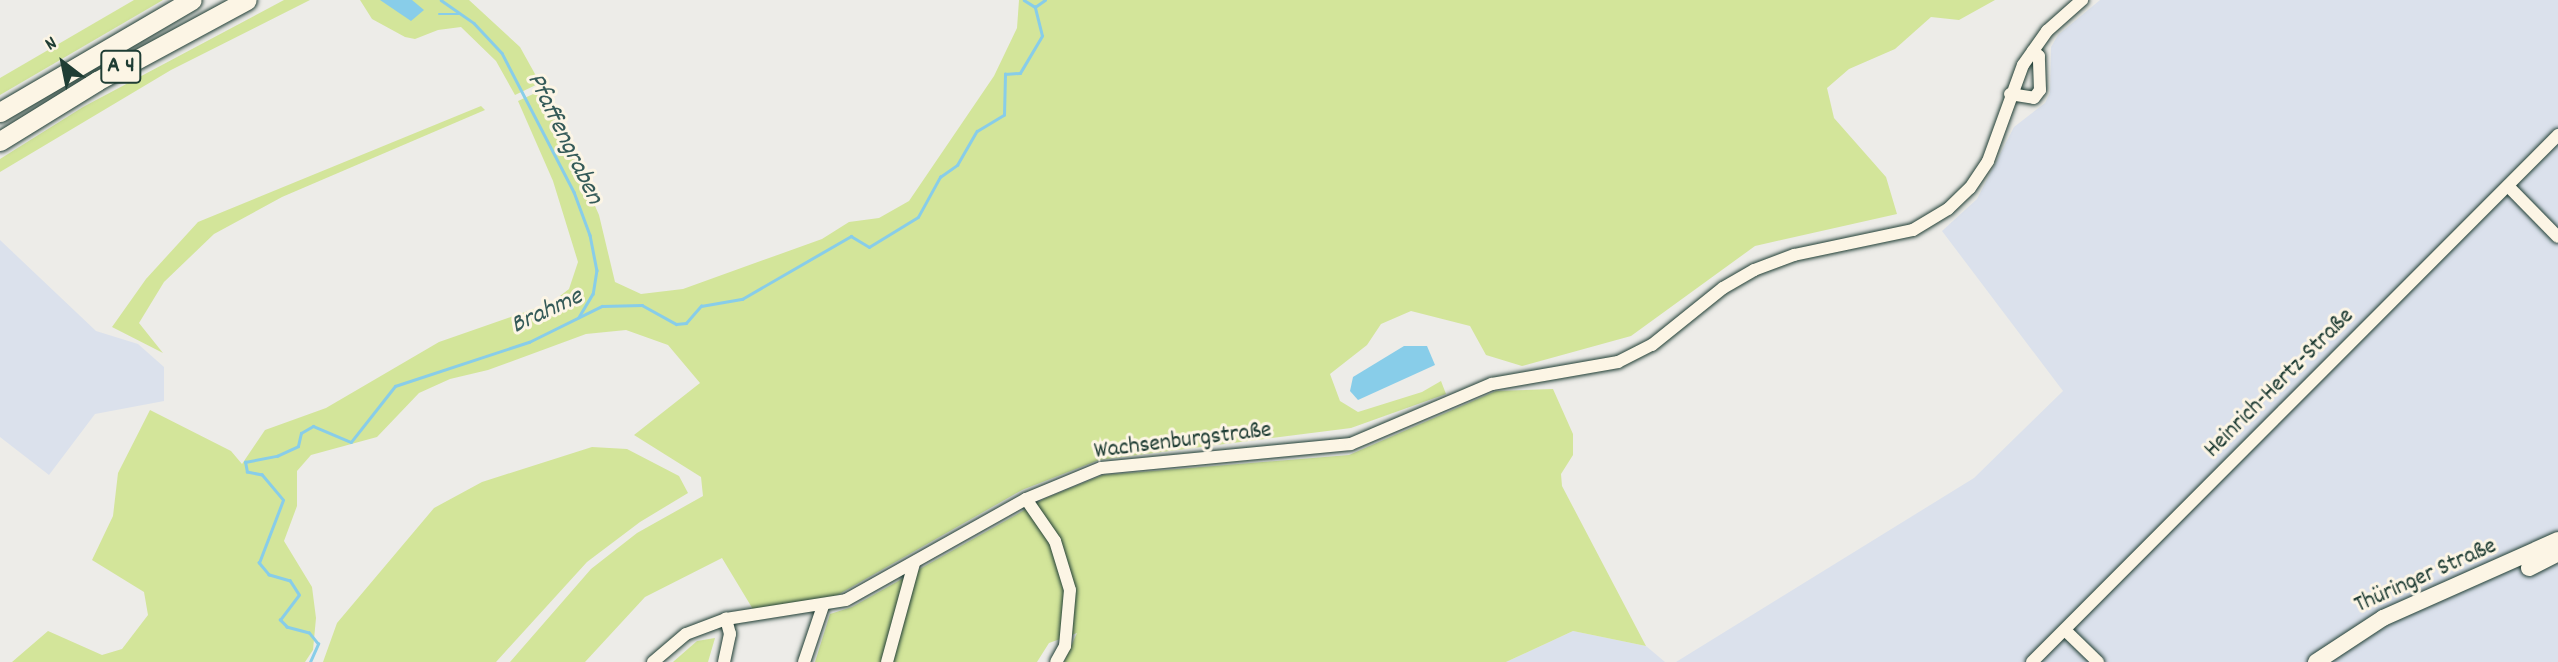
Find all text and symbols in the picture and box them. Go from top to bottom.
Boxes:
north arrow [28,28,98,98]
text: N [40,31,63,59]
road number: A 4 [100,48,142,86]
water label: Pfaffengraben [519,68,609,210]
water label: Brahme [506,282,588,342]
street label: Heinrich-Hertz-Straße [2199,303,2361,465]
street label: Wachsenburgstraße [1093,417,1273,467]
street label: Thüringer Straße [2351,533,2501,621]

